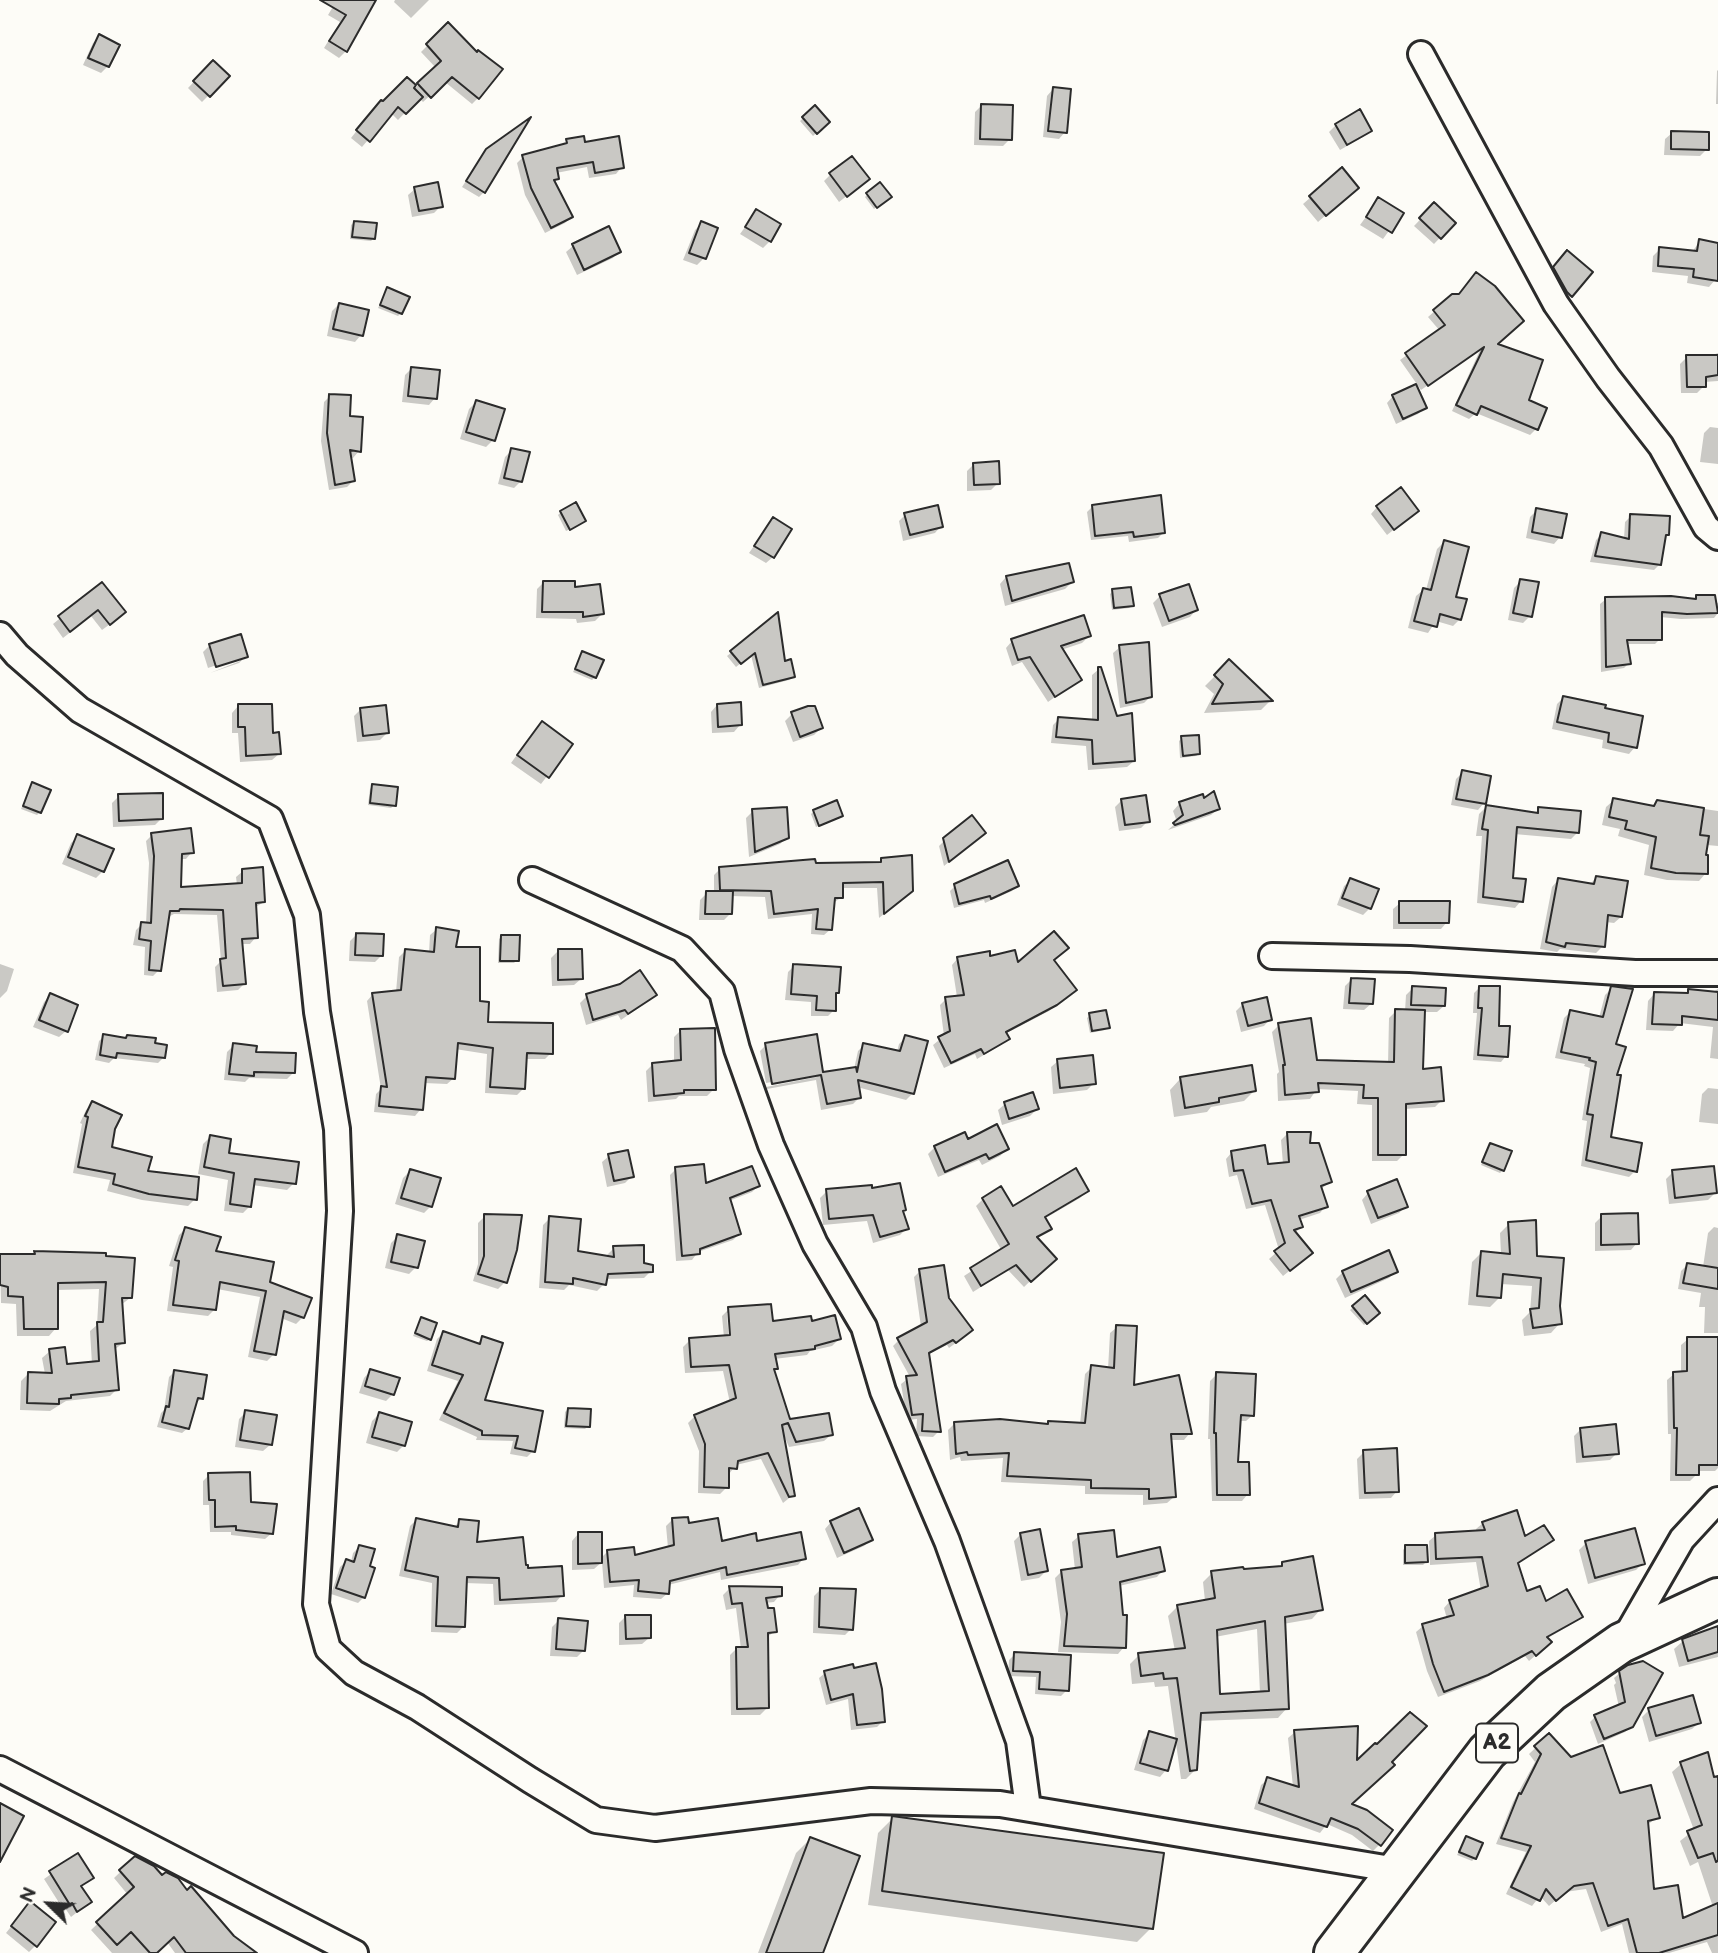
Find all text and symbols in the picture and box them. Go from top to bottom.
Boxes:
road number: A2 [1476,1724,1518,1762]
north arrow [14,1869,84,1939]
text: N [16,1884,43,1906]

